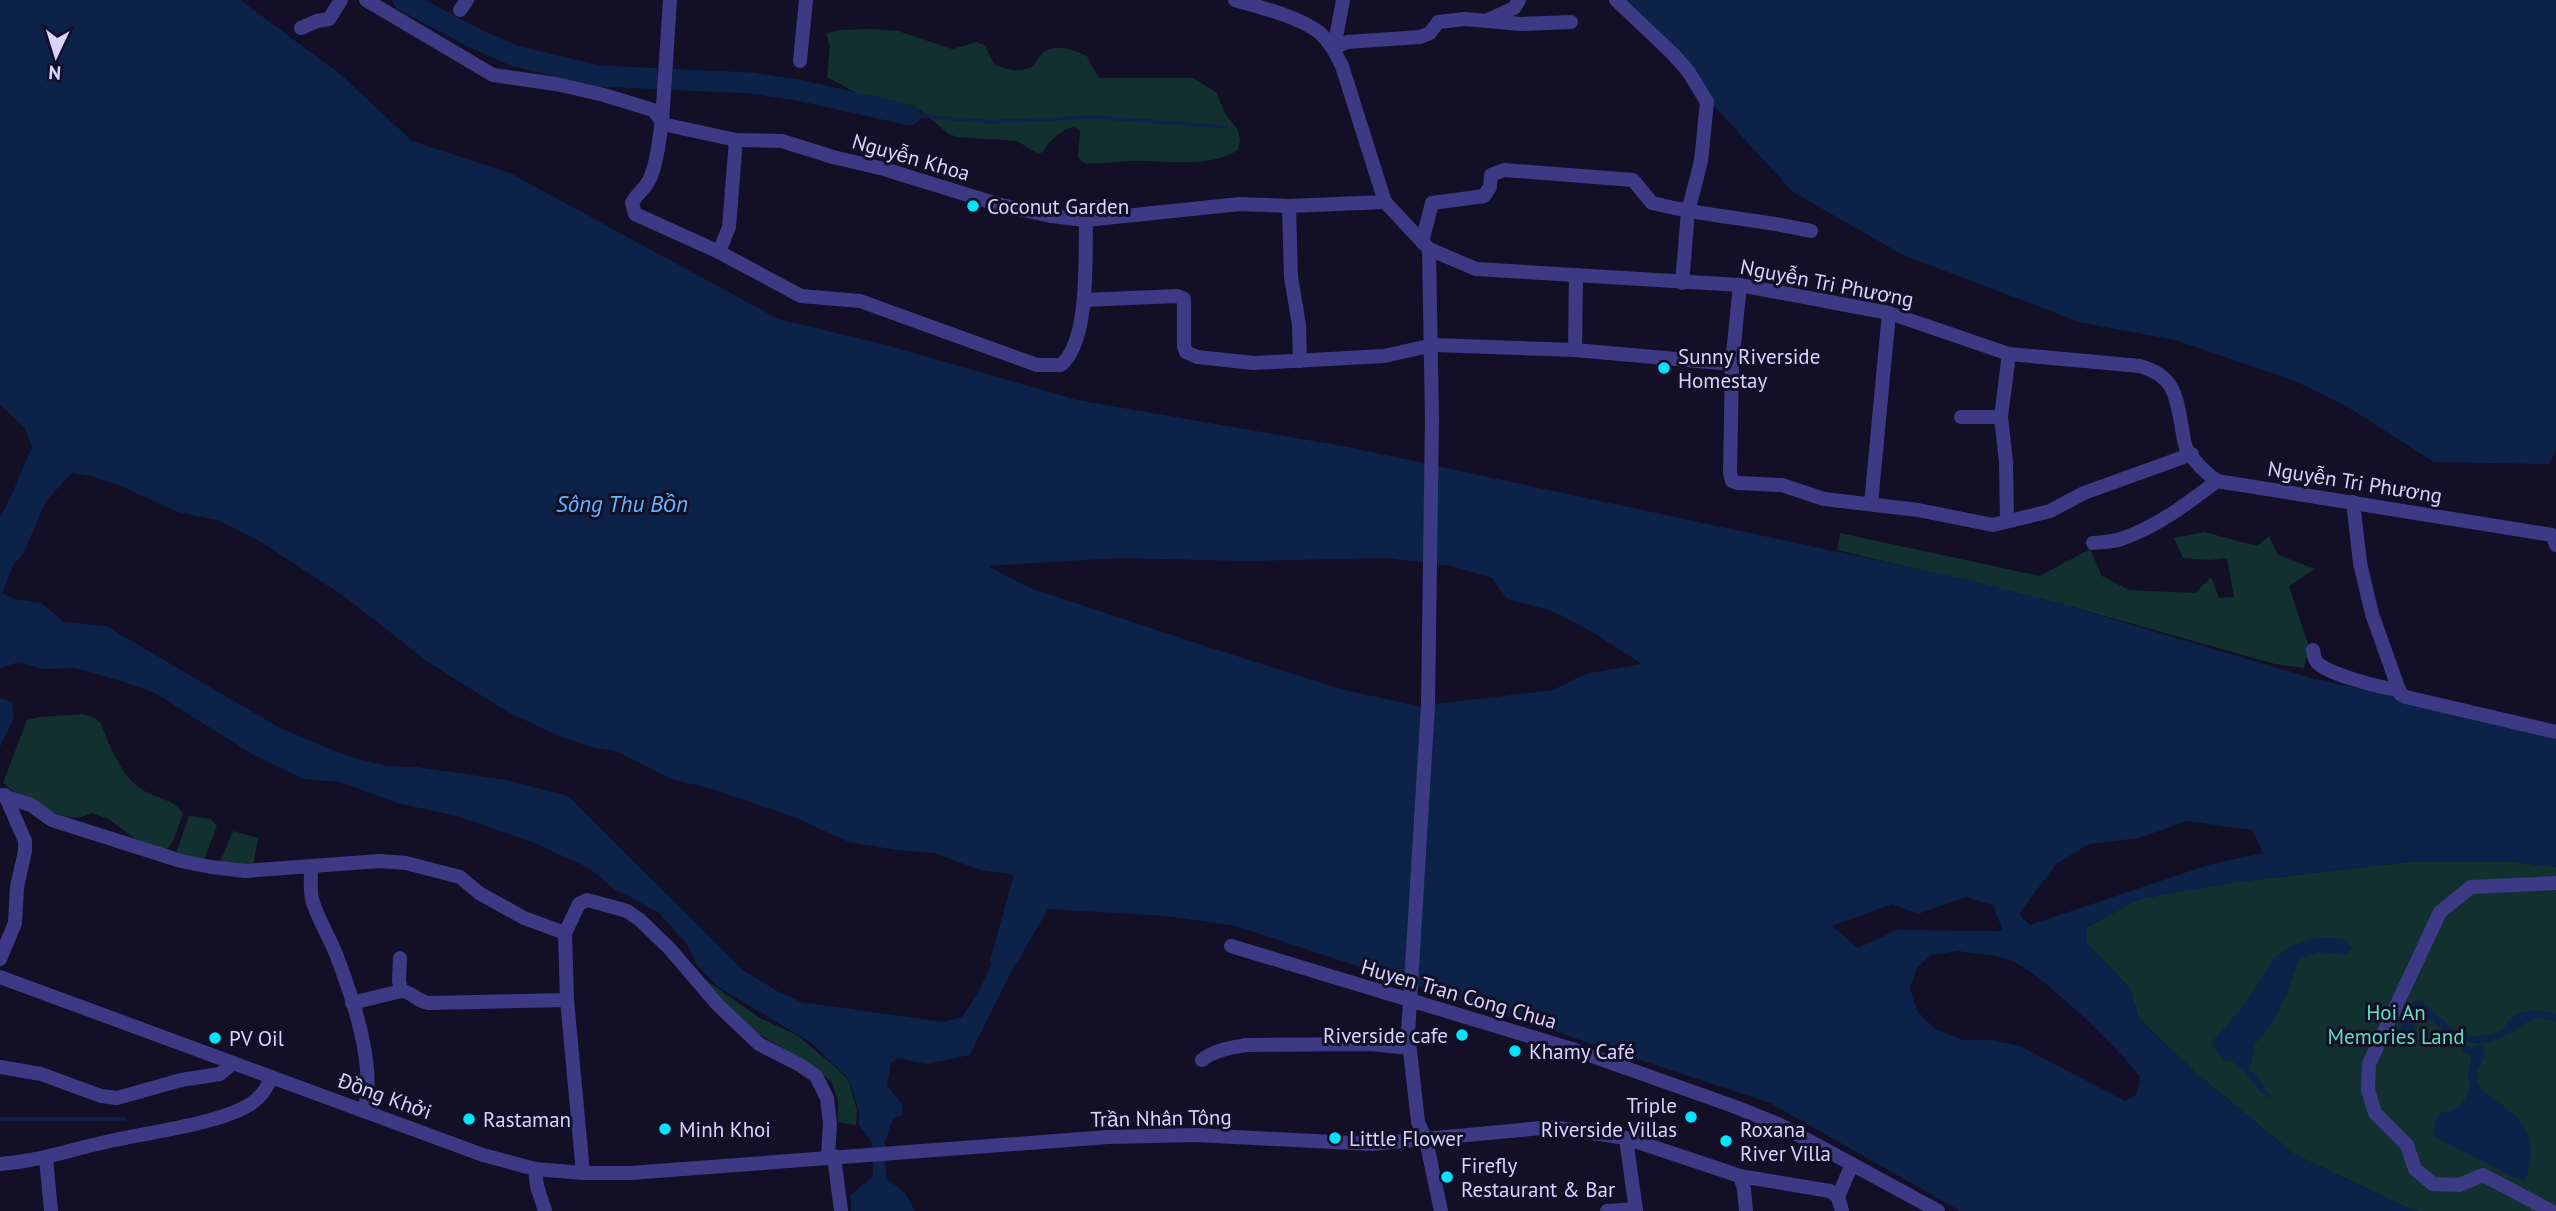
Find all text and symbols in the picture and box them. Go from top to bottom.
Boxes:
north arrow [21,21,91,91]
text: N [48,61,62,85]
street label: Nguyễn Khoa [849,127,973,187]
place label: Coconut Garden [987,193,1129,220]
marker: Coconut Garden [965,198,981,214]
street label: Nguyễn Tri Phương [1738,253,1916,313]
place label: Sunny Riverside Homestay [1678,343,1820,394]
marker: Sunny Riverside Homestay [1656,360,1672,376]
street label: Nguyễn Tri Phương [2266,455,2444,509]
water label: Sông Thu Bồn [556,489,688,518]
street label: Huyen Tran Cong Chua [1358,953,1560,1035]
park label: Hoi An Memories Land [2327,999,2465,1050]
place label: Riverside cafe [1323,1022,1448,1049]
place label: PV Oil [229,1025,284,1052]
marker: Riverside cafe [1454,1027,1470,1043]
marker: PV Oil [207,1030,223,1046]
place label: Khamy Café [1529,1038,1635,1065]
marker: Khamy Café [1507,1043,1523,1059]
street label: Đồng Khởi [334,1066,435,1125]
place label: Triple Riverside Villas [1541,1092,1677,1143]
street label: Trần Nhân Tông [1090,1103,1232,1133]
place label: Rastaman [483,1106,571,1133]
marker: Triple Riverside Villas [1683,1109,1699,1125]
marker: Rastaman [461,1111,477,1127]
place label: Minh Khoi [679,1116,771,1143]
place label: Roxana River Villa [1740,1116,1831,1167]
marker: Minh Khoi [657,1121,673,1137]
place label: Little Flower [1349,1125,1463,1152]
marker: Little Flower [1327,1130,1343,1146]
marker: Roxana River Villa [1718,1133,1734,1149]
place label: Firefly Restaurant & Bar [1461,1152,1615,1203]
marker: Firefly Restaurant & Bar [1439,1169,1455,1185]

